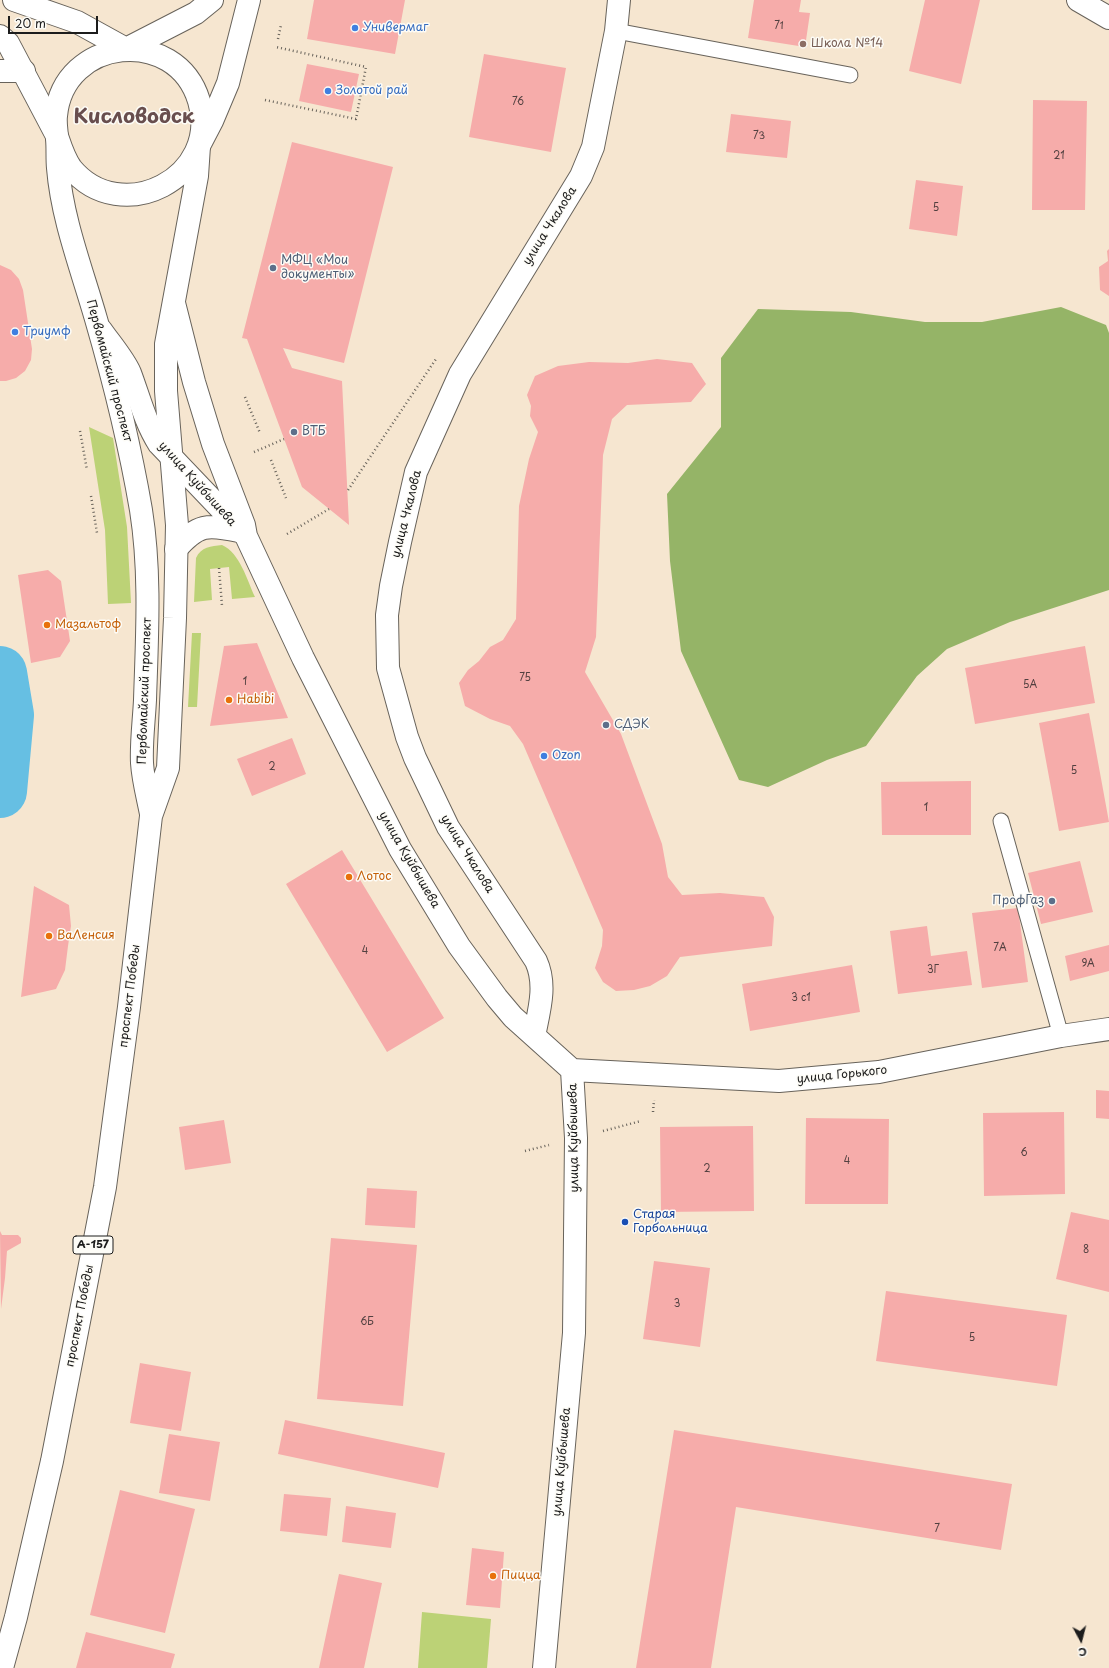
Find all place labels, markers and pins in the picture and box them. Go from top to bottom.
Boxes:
place label: Универмаг [363,21,428,35]
marker: Универмаг [350,23,360,33]
place label: Школа №14 [811,37,883,51]
marker: Школа №14 [798,39,808,49]
place label: Золотой рай [336,84,408,98]
marker: Золотой рай [323,86,333,96]
place label: МФЦ «Мои документы» [281,254,354,282]
marker: МФЦ «Мои документы» [268,263,278,273]
place label: Триумф [23,325,71,339]
marker: Триумф [10,327,20,337]
place label: ВТБ [302,425,326,439]
marker: ВТБ [289,427,299,437]
place label: Мазальтоф [55,618,121,632]
marker: Мазальтоф [42,620,52,630]
place label: Habibi [237,693,274,707]
marker: Habibi [224,695,234,705]
place label: СДЭК [614,718,649,732]
marker: СДЭК [601,720,611,730]
place label: Ozon [552,749,581,763]
marker: Ozon [539,751,549,761]
place label: Лотос [357,870,392,884]
marker: Лотос [344,872,354,882]
place label: ПрофГаз [992,894,1044,908]
marker: ПрофГаз [1047,896,1057,906]
place label: ВаЛенсия [57,929,115,943]
marker: ВаЛенсия [44,931,54,941]
place label: Старая Горбольница [633,1208,708,1236]
marker: Старая Горбольница [620,1217,630,1227]
place label: Пицца [501,1569,541,1583]
marker: Пицца [488,1571,498,1581]

